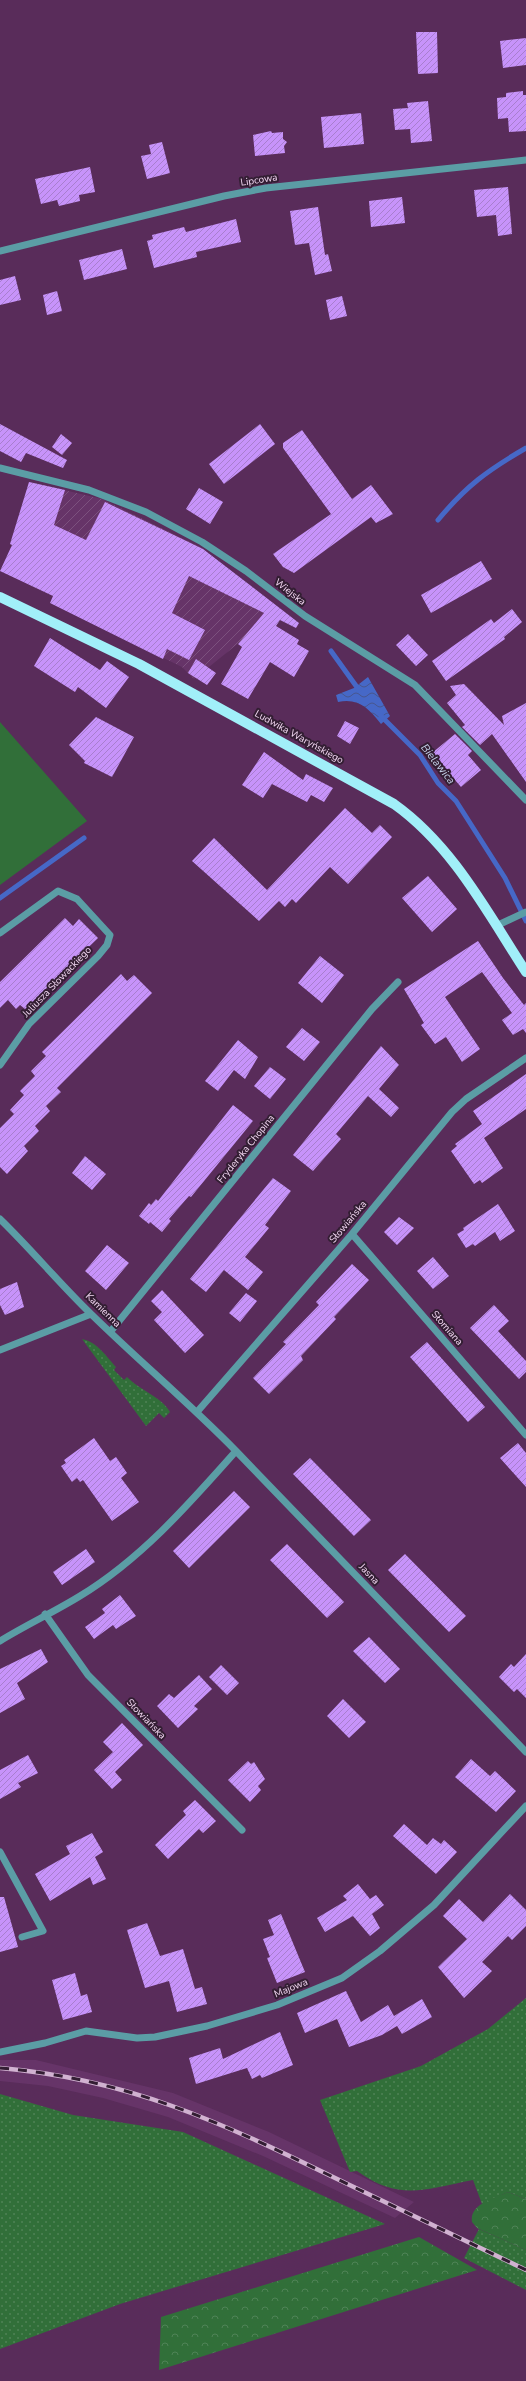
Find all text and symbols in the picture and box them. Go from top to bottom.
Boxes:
street label: Lipcowa [240,170,278,190]
street label: Wiejska [271,575,309,609]
street label: Ludwika Waryńskiego [252,707,346,767]
water label: Bielawica [417,741,459,787]
street label: Juliusza Słowackiego [19,943,95,1021]
street label: Fryderyka Chopina [214,1112,278,1186]
street label: Słowiańska [326,1198,370,1246]
street label: Kamienna [82,1290,124,1330]
street label: Słomiana [428,1308,466,1348]
street label: Jasna [355,1560,382,1588]
street label: Słowiańska [123,1696,169,1742]
street label: Majowa [272,1975,310,2001]

